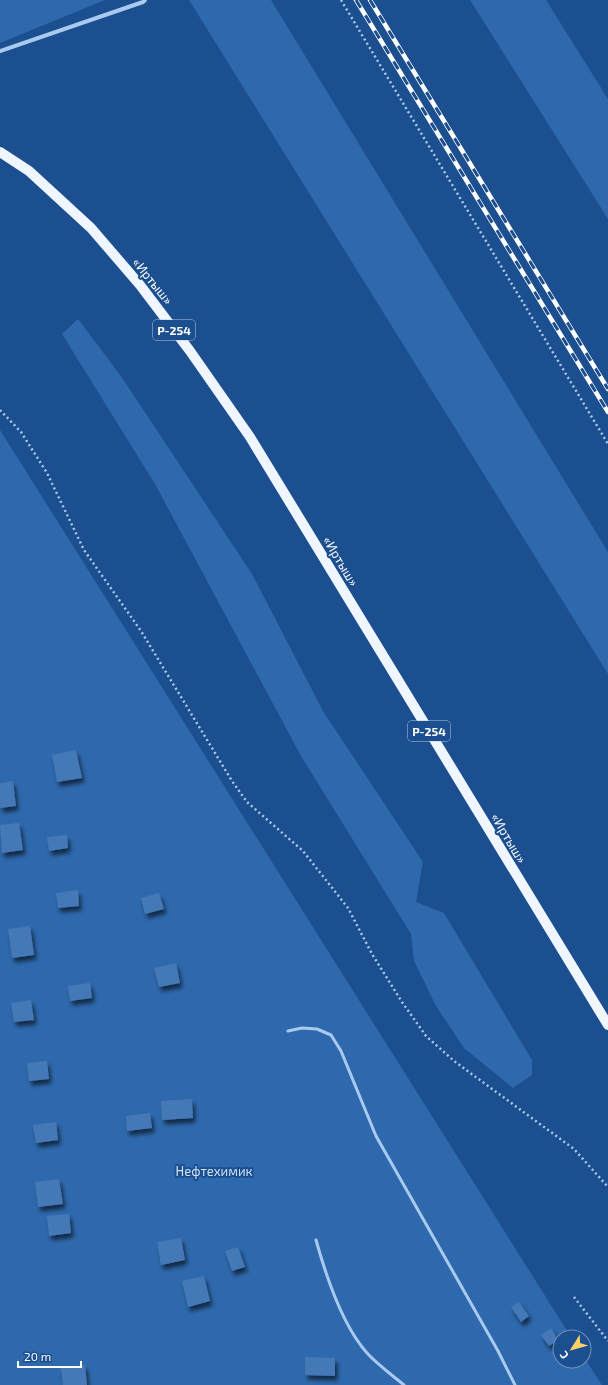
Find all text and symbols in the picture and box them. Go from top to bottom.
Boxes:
street label: «Иртыш» [129,254,177,308]
road number: Р-254 [153,320,195,340]
street label: «Иртыш» [320,533,362,589]
road number: Р-254 [408,721,450,741]
street label: «Иртыш» [488,810,530,866]
park label: Нефтехимик [176,1163,253,1179]
north arrow [552,1329,592,1369]
scale bar [18,1343,81,1369]
text: С [556,1348,571,1362]
text: 20 m [24,1349,51,1363]

